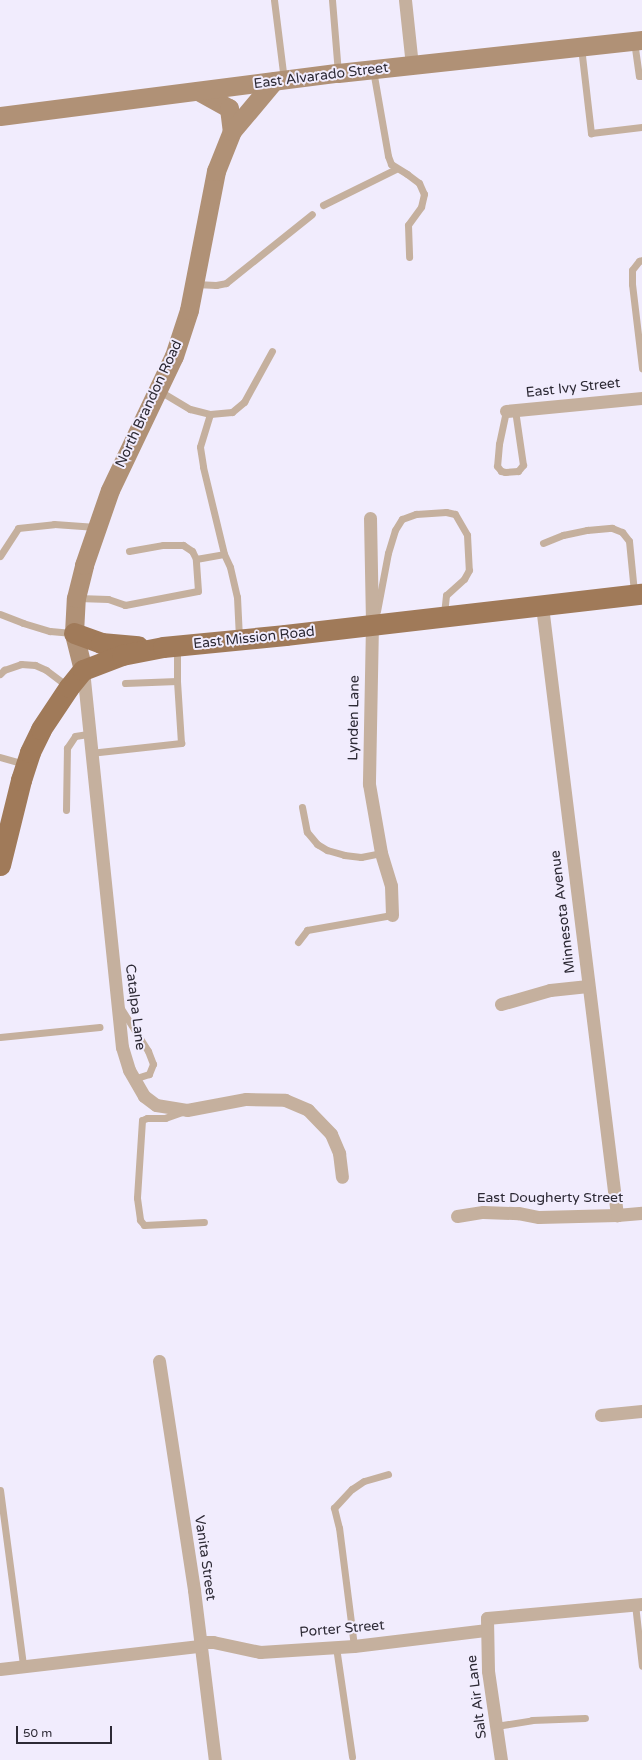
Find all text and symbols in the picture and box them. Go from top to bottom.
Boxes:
street label: East Alvarado Street [253,59,389,93]
street label: North Brandon Road [112,338,186,470]
street label: East Ivy Street [525,375,621,401]
street label: East Mission Road [192,623,316,653]
street label: Lynden Lane [345,675,363,761]
street label: Minnesota Avenue [547,849,579,975]
street label: Catalpa Lane [121,963,149,1051]
street label: East Dougherty Street [477,1190,623,1206]
street label: Vanita Street [191,1514,219,1602]
street label: Porter Street [299,1617,385,1641]
street label: Salt Air Lane [464,1654,490,1740]
scale bar [18,1718,114,1744]
text: 50 m [23,1726,52,1740]

